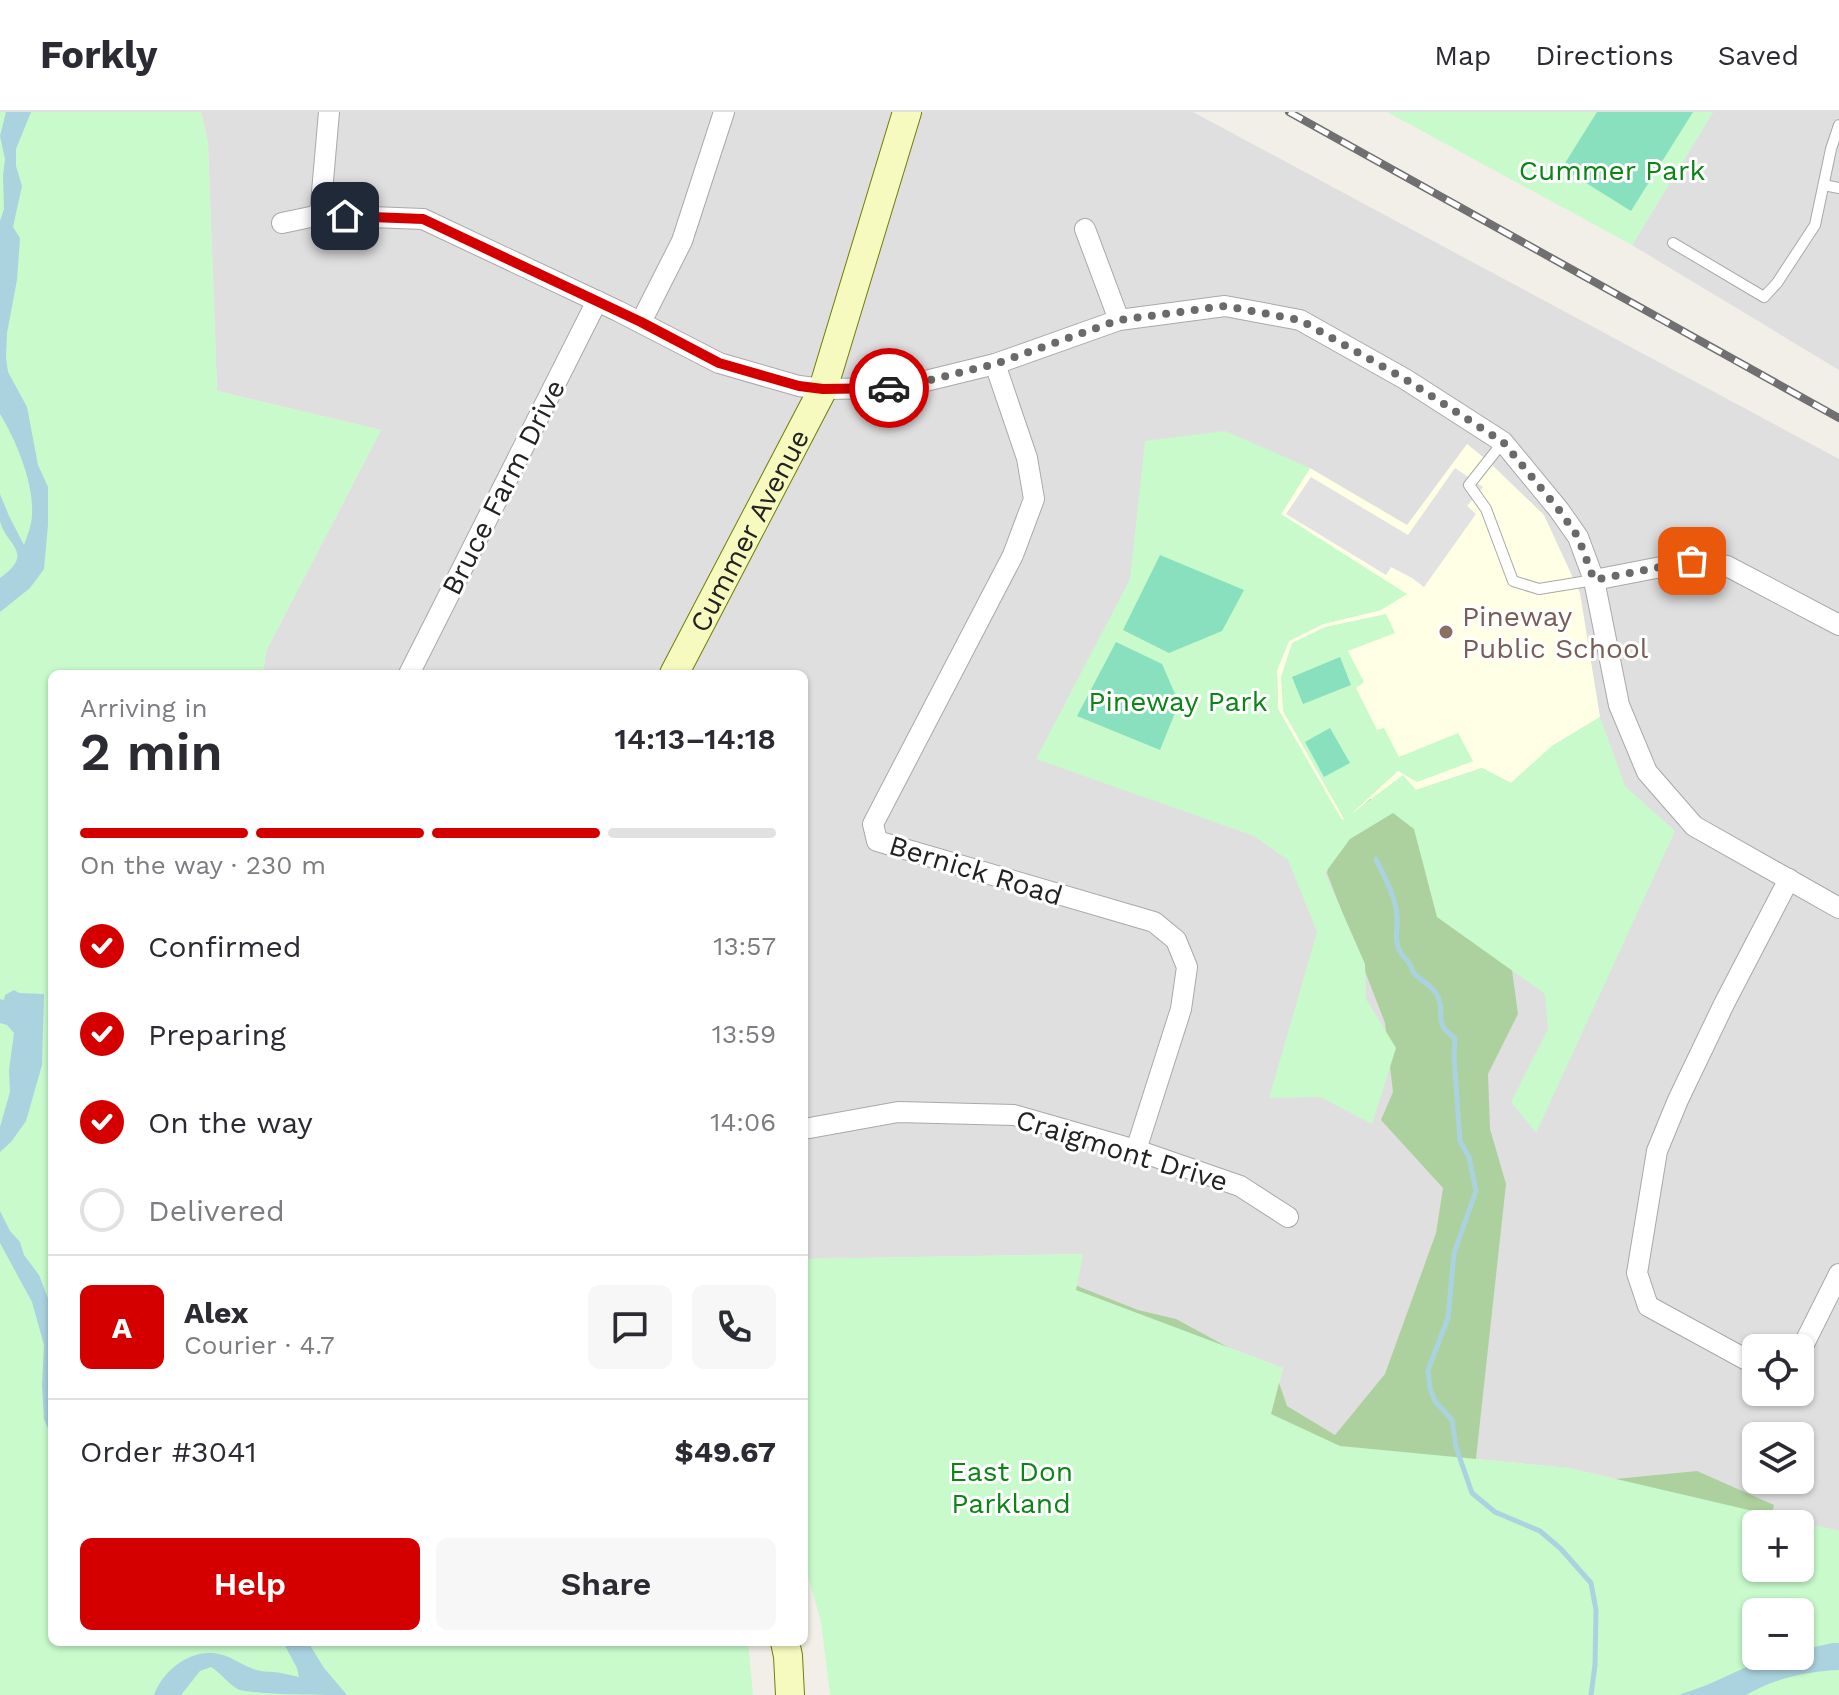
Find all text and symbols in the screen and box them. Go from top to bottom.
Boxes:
text: Forkly [40,33,157,77]
text: Map [1434,39,1491,72]
text: Directions [1535,39,1674,72]
text: Saved [1718,39,1799,72]
park label: Cummer Park [1519,154,1705,187]
pin [311,182,379,250]
icon: home [323,194,367,238]
courier [849,348,929,428]
icon: car [867,366,911,410]
street label: Bruce Farm Drive [435,374,572,600]
street label: Cummer Avenue [683,424,816,638]
pin [1658,527,1726,595]
icon: bag [1670,539,1714,583]
place label: Pineway Public School [1462,600,1649,665]
marker: Pineway Public School [1437,623,1455,641]
park label: Pineway Park [1088,685,1268,718]
text: Arriving in [80,693,208,723]
text: 14:13–14:18 [615,721,776,756]
text: 2 min [80,722,223,783]
street label: Bernick Road [885,828,1066,912]
text: On the way · 230 m [80,850,326,880]
icon: check [80,924,124,968]
text: Confirmed [148,929,302,964]
text: 13:57 [713,931,776,961]
icon: check [80,1012,124,1056]
text: Preparing [148,1017,286,1052]
text: 13:59 [712,1019,776,1049]
icon: check [80,1100,124,1144]
street label: Craigmont Drive [1012,1103,1232,1198]
text: On the way [148,1105,313,1140]
text: 14:06 [710,1107,776,1137]
text: Delivered [148,1193,285,1228]
button: chat [588,1285,672,1369]
button: phone [692,1285,776,1369]
text: Alex [184,1295,248,1330]
text: A [112,1310,132,1345]
text: Courier · 4.7 [184,1330,334,1360]
map controls [1742,1334,1814,1670]
button: locate [1742,1334,1814,1406]
button: layers [1742,1422,1814,1494]
text: Order #3041 [80,1434,257,1469]
text: $49.67 [674,1434,776,1469]
park label: East Don Parkland [949,1455,1073,1520]
button: + [1742,1510,1814,1582]
button: Help [80,1538,420,1630]
button: Share [436,1538,776,1630]
button: − [1742,1598,1814,1670]

